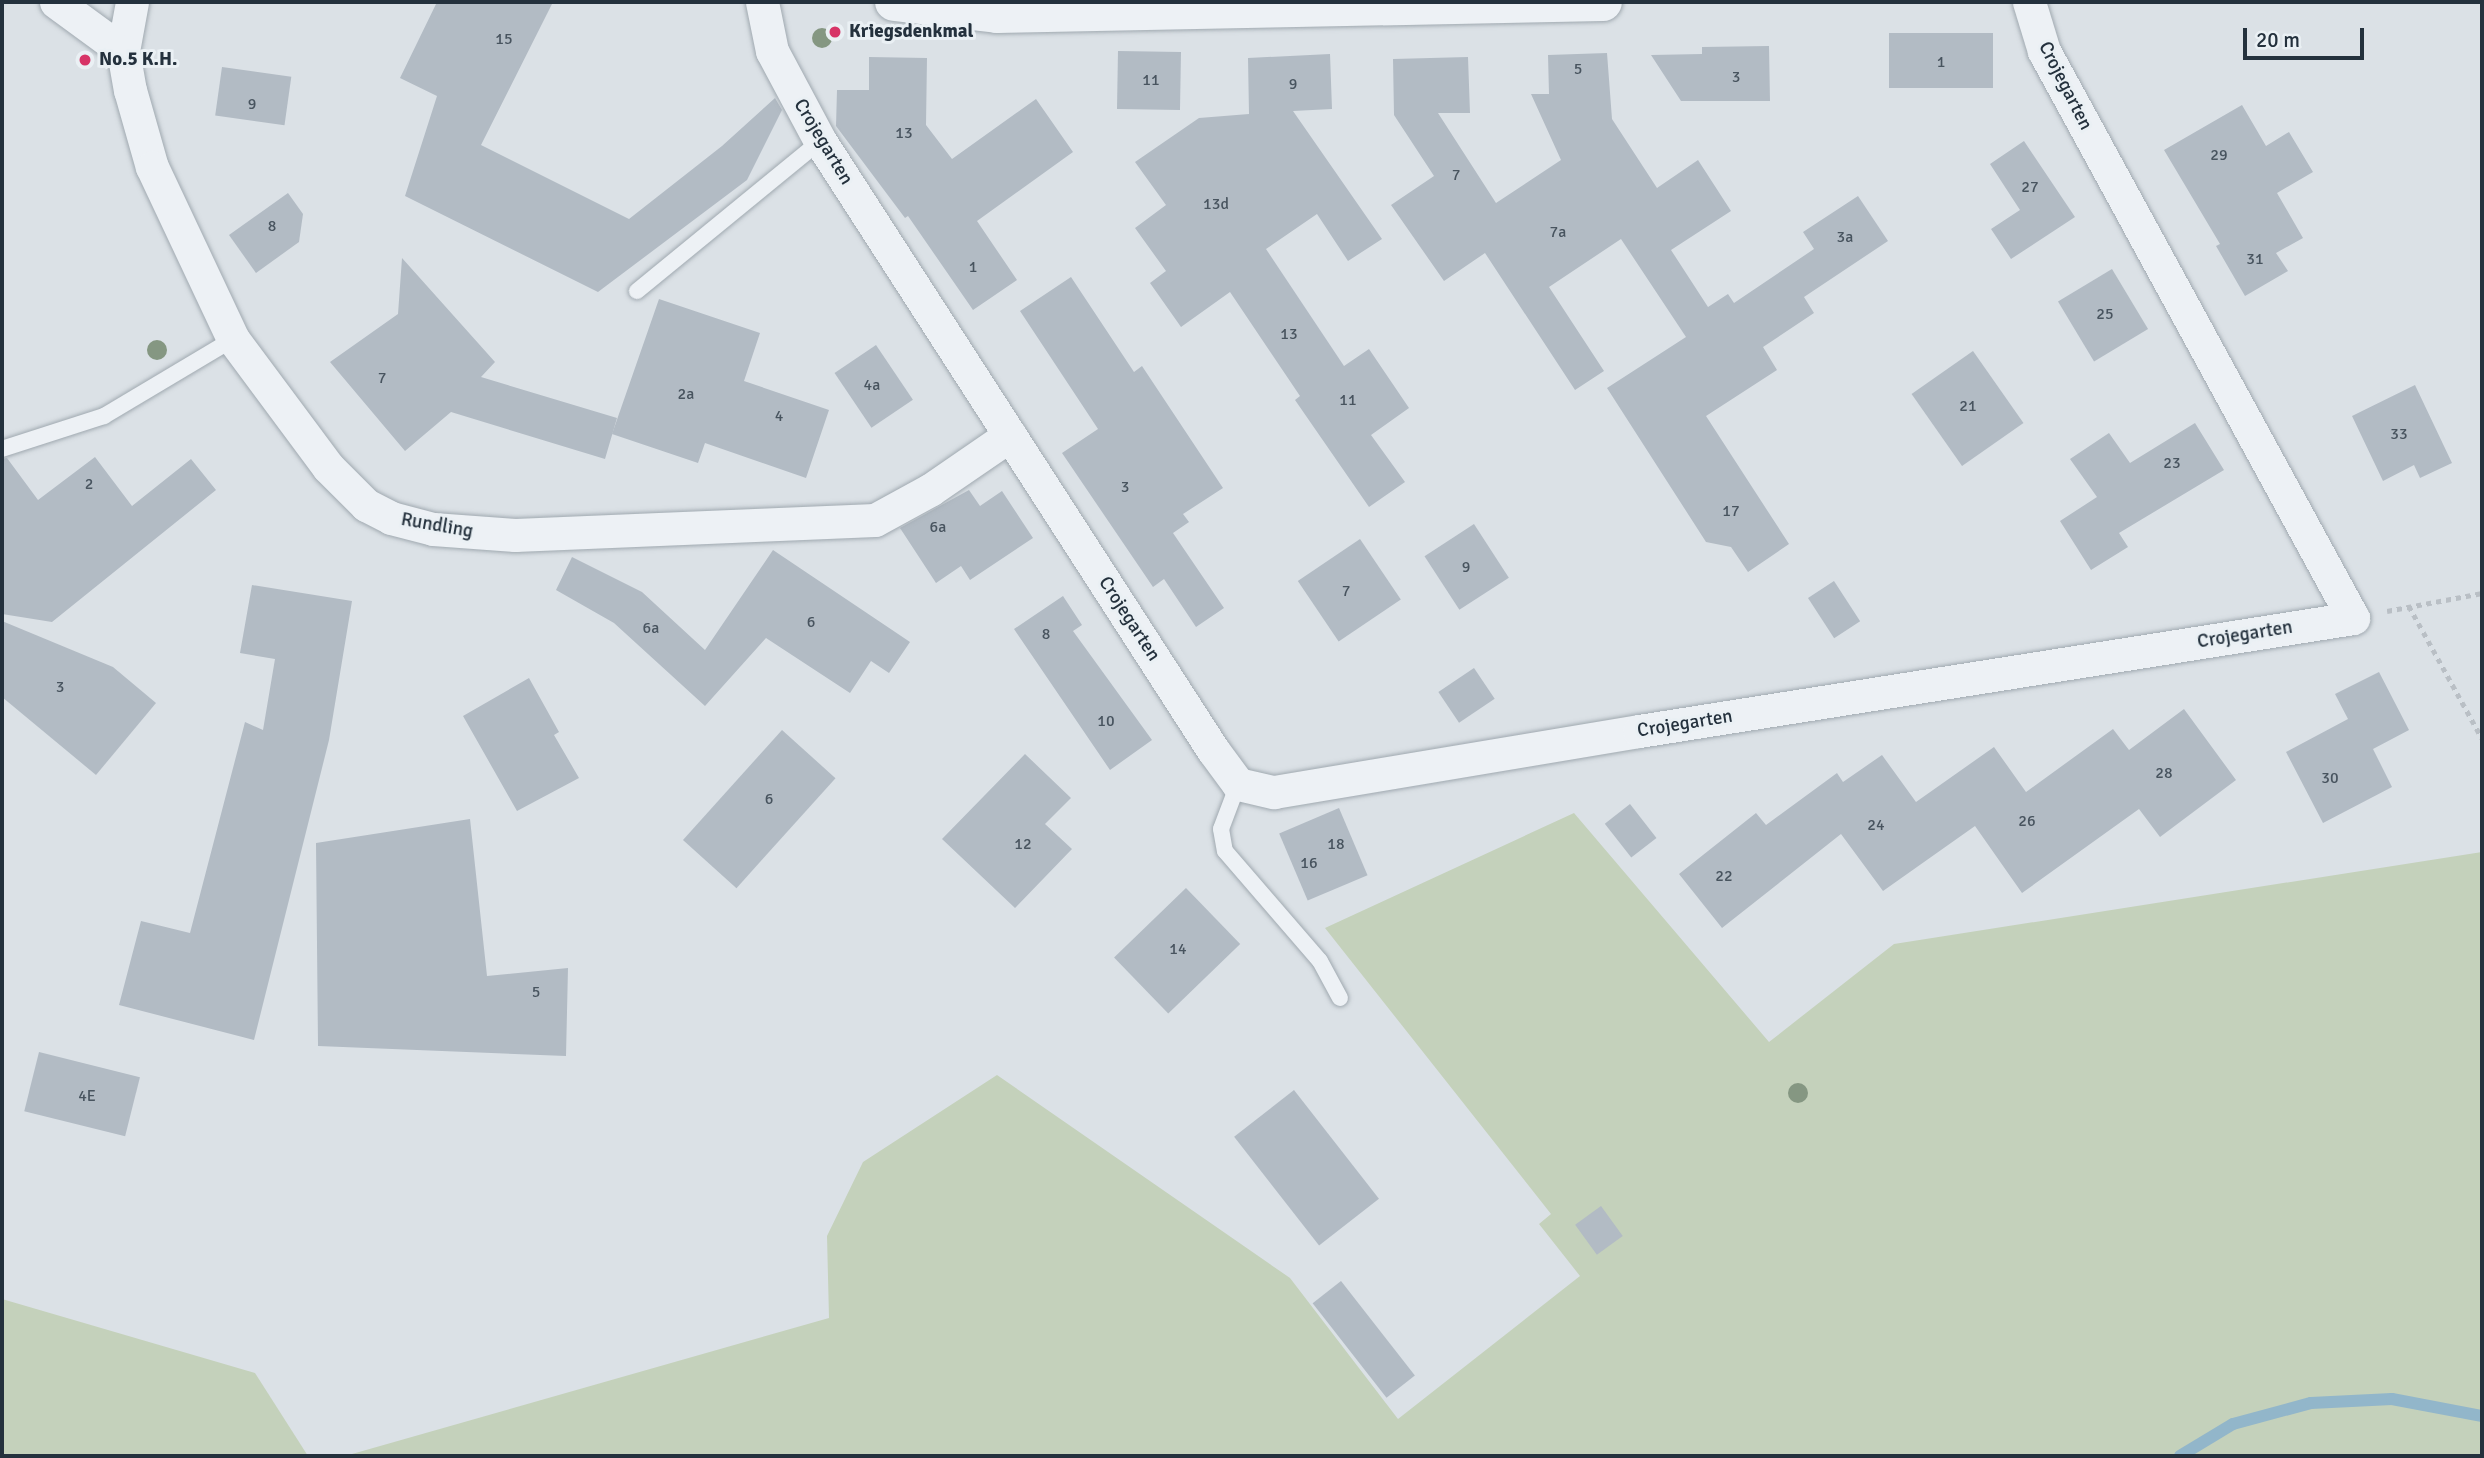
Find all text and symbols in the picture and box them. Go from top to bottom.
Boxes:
scale bar [2246,14,2367,58]
place label: Kriegsdenkmal [849,21,973,43]
marker: Kriegsdenkmal [827,24,843,40]
text: 20 m [2256,27,2300,53]
house number: 15 [495,29,513,49]
street label: Crojegarten [2033,38,2097,134]
place label: No.5 K.H. [99,49,178,71]
marker: No.5 K.H. [77,52,93,68]
house number: 1 [1937,52,1945,72]
house number: 5 [1574,59,1582,79]
house number: 3 [1732,67,1740,87]
house number: 11 [1142,70,1160,90]
house number: 9 [1289,74,1297,94]
house number: 9 [248,94,256,114]
street label: Crojegarten [788,95,858,189]
house number: 13 [895,123,913,143]
house number: 29 [2210,145,2228,165]
house number: 7 [1452,165,1460,185]
house number: 27 [2021,177,2039,197]
house number: 13d [1203,194,1229,214]
house number: 8 [268,216,276,236]
house number: 7a [1550,222,1566,242]
house number: 3a [1837,227,1853,247]
house number: 31 [2246,249,2264,269]
house number: 1 [969,257,977,277]
house number: 25 [2096,304,2114,324]
house number: 13 [1280,324,1298,344]
house number: 7 [378,368,386,388]
house number: 4a [864,375,880,395]
house number: 2a [678,384,694,404]
house number: 11 [1339,390,1357,410]
house number: 21 [1959,396,1977,416]
house number: 4 [775,406,783,426]
house number: 33 [2390,424,2408,444]
house number: 23 [2163,453,2181,473]
house number: 2 [85,474,93,494]
house number: 3 [1121,477,1129,497]
house number: 17 [1722,501,1740,521]
street label: Rundling [399,508,475,544]
house number: 6a [930,517,946,537]
house number: 9 [1462,557,1470,577]
street label: Crojegarten [1093,572,1165,666]
house number: 7 [1342,581,1350,601]
house number: 6 [807,612,815,632]
street label: Crojegarten [2196,616,2294,654]
house number: 6a [643,618,659,638]
house number: 8 [1042,624,1050,644]
house number: 3 [56,677,64,697]
street label: Crojegarten [1636,705,1734,743]
house number: 10 [1097,711,1115,731]
house number: 28 [2155,763,2173,783]
house number: 30 [2321,768,2339,788]
house number: 6 [765,789,773,809]
house number: 26 [2018,811,2036,831]
house number: 24 [1867,815,1885,835]
house number: 12 [1014,834,1032,854]
house number: 18 [1327,834,1345,854]
house number: 16 [1300,853,1318,873]
house number: 22 [1715,866,1733,886]
house number: 14 [1169,939,1187,959]
house number: 5 [532,982,540,1002]
house number: 4E [78,1086,96,1106]

